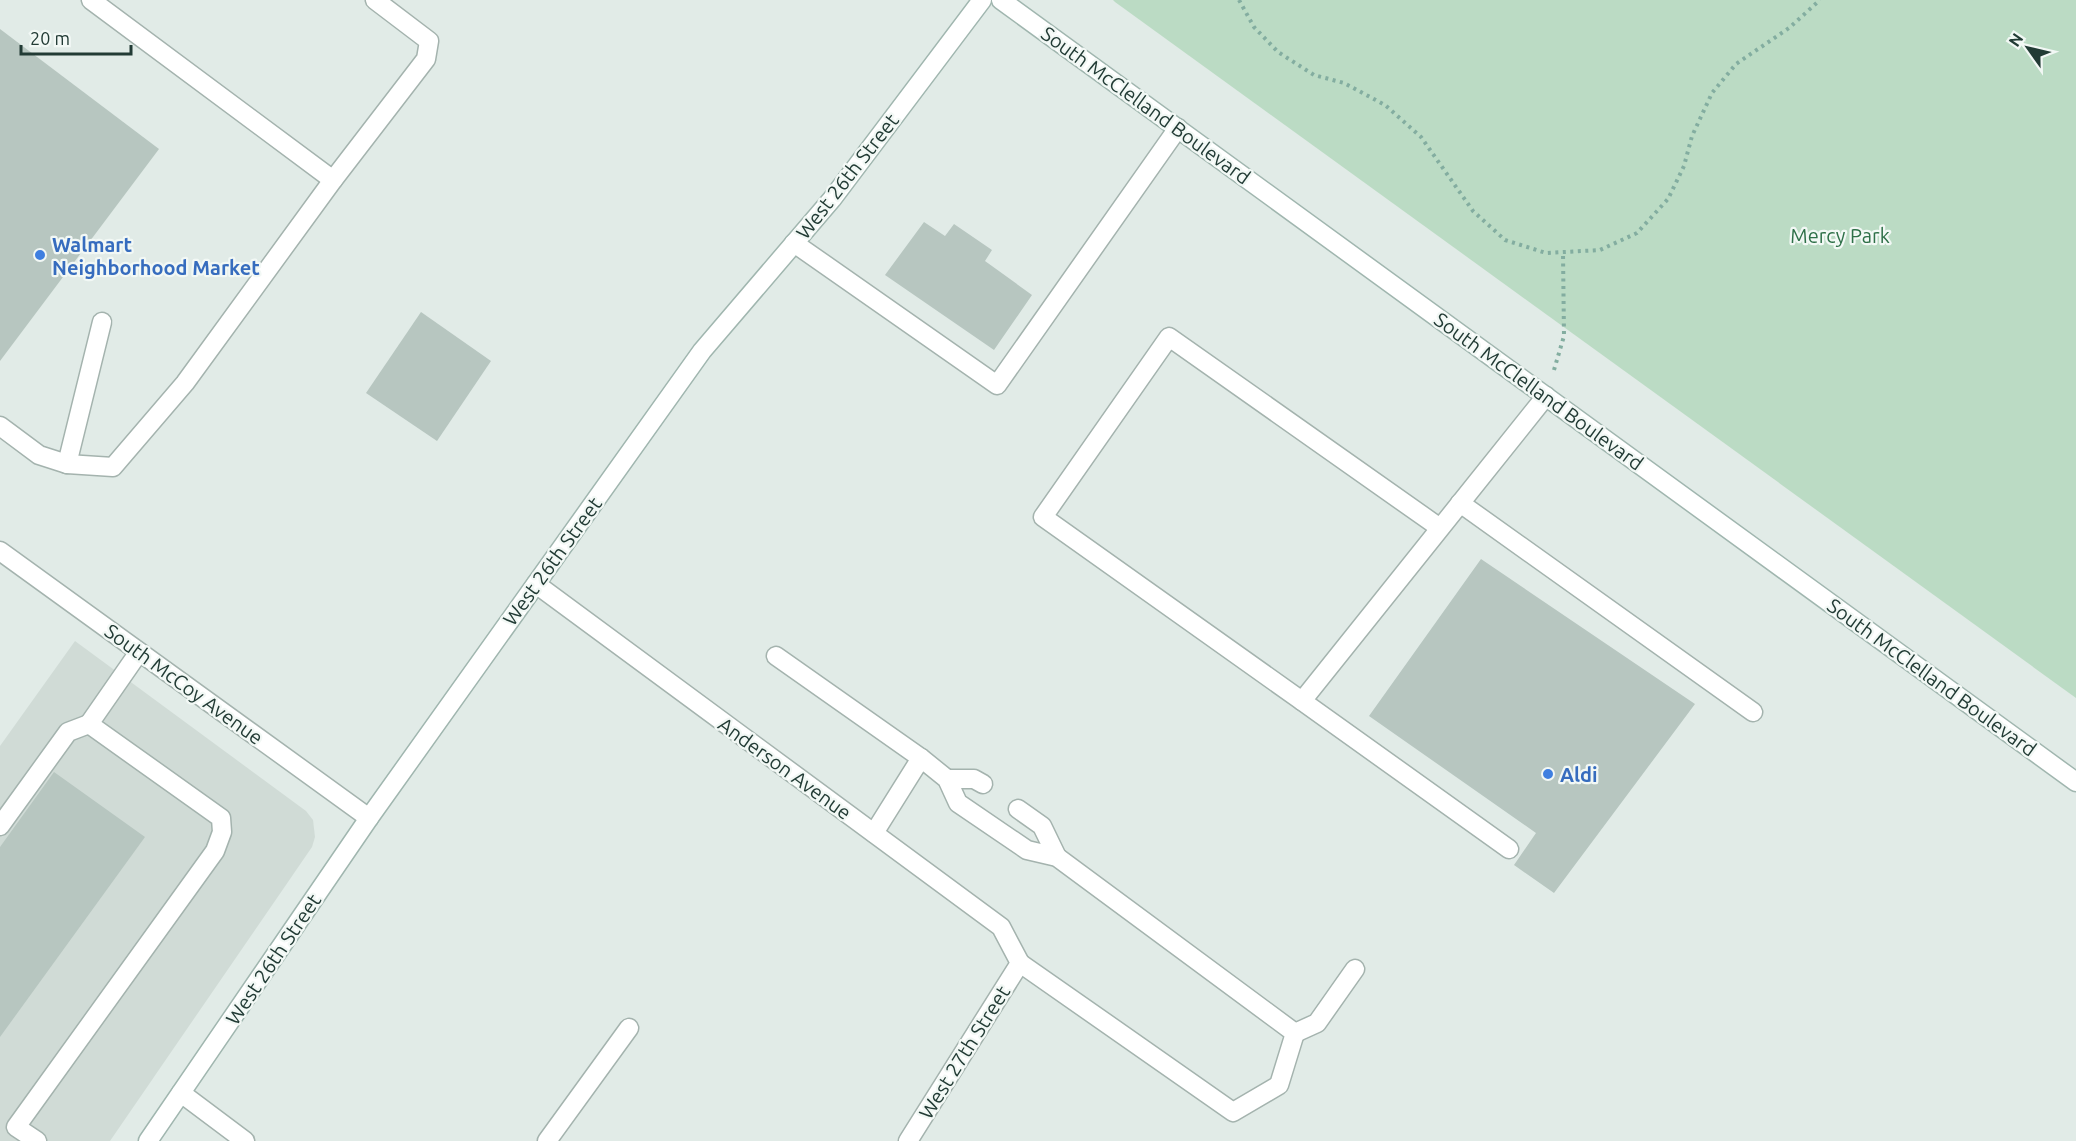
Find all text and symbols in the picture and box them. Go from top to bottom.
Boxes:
scale bar [21,18,130,56]
north arrow [1998,18,2058,78]
street label: South McClelland Boulevard [1037,21,1255,189]
text: 20 m [30,28,70,48]
text: N [2005,30,2026,50]
street label: West 26th Street [791,109,903,243]
park label: Mercy Park [1790,224,1890,247]
place label: Walmart Neighborhood Market [52,233,260,279]
marker: Walmart Neighborhood Market [33,248,47,262]
street label: South McClelland Boulevard [1430,307,1648,475]
street label: West 26th Street [498,492,606,629]
street label: South McClelland Boulevard [1823,593,2041,761]
street label: South McCoy Avenue [101,619,267,749]
street label: Anderson Avenue [714,712,856,824]
place label: Aldi [1560,763,1598,786]
marker: Aldi [1541,767,1555,781]
street label: West 26th Street [221,889,325,1029]
street label: West 27th Street [914,981,1014,1123]

